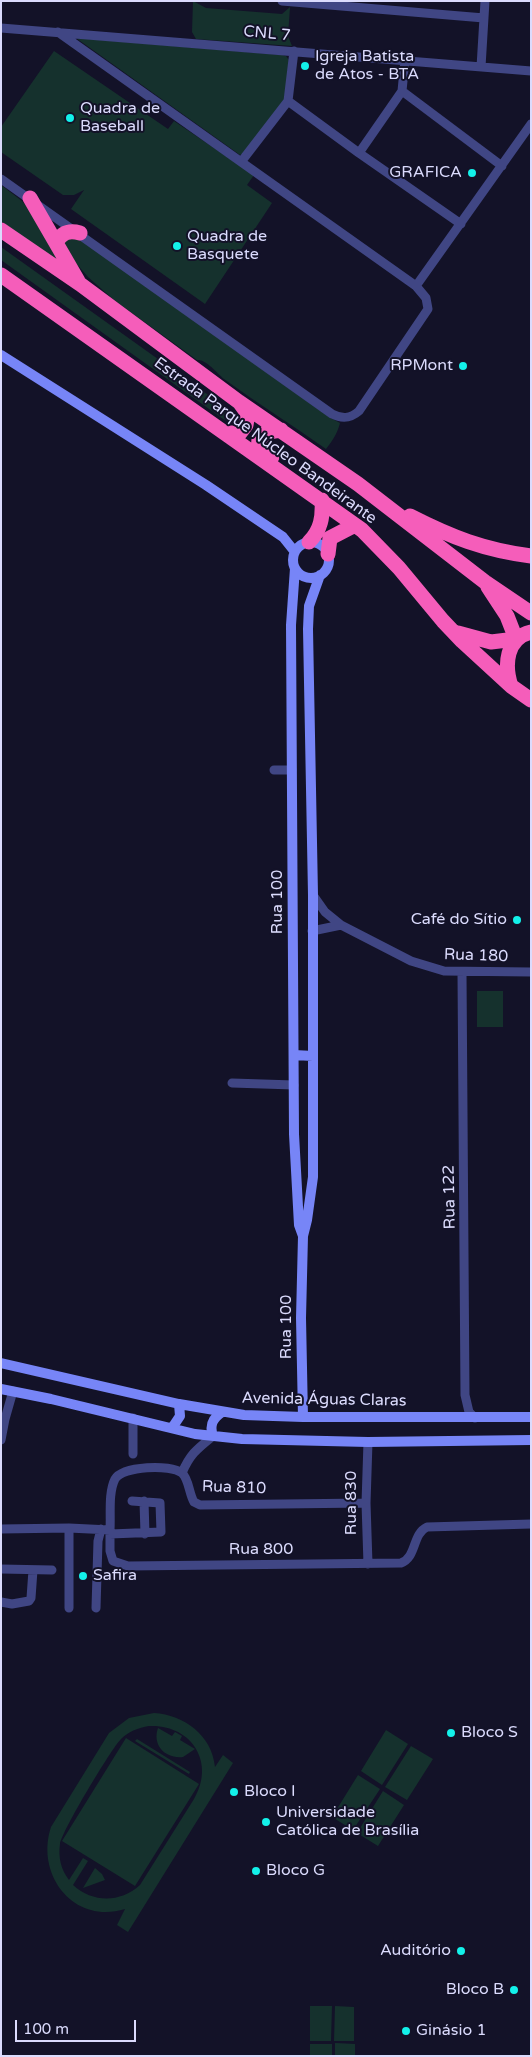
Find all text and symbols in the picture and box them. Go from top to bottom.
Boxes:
street label: CNL 7 [243,22,291,46]
place label: Igreja Batista de Atos - BTA [315,47,419,85]
marker: Igreja Batista de Atos - BTA [299,60,311,72]
place label: Quadra de Baseball [80,99,160,137]
marker: Quadra de Baseball [64,112,76,124]
place label: GRAFICA [389,163,462,183]
marker: GRAFICA [466,167,478,179]
place label: Quadra de Basquete [187,227,267,265]
marker: Quadra de Basquete [171,240,183,252]
street label: Estrada Parque Núcleo Bandeirante [150,354,380,528]
place label: RPMont [390,356,453,376]
marker: RPMont [457,360,469,372]
street label: Rua 100 [268,870,288,934]
place label: Café do Sítio [411,910,507,930]
marker: Café do Sítio [511,914,523,926]
street label: Rua 180 [443,945,509,967]
street label: Rua 122 [440,1165,460,1229]
street label: Rua 100 [277,1295,297,1359]
street label: Avenida Águas Claras [241,1389,407,1411]
street label: Rua 830 [342,1471,362,1535]
street label: Rua 810 [201,1477,267,1499]
street label: Rua 800 [229,1540,293,1560]
place label: Safira [93,1566,137,1586]
marker: Safira [77,1570,89,1582]
place label: Bloco S [461,1723,518,1743]
marker: Bloco S [445,1727,457,1739]
place label: Bloco I [244,1782,296,1802]
marker: Bloco I [228,1786,240,1798]
place label: Universidade Católica de Brasília [276,1803,419,1841]
marker: Universidade Católica de Brasília [260,1816,272,1828]
place label: Bloco G [266,1861,325,1881]
marker: Bloco G [250,1865,262,1877]
place label: Auditório [380,1941,451,1961]
marker: Auditório [455,1945,467,1957]
place label: Bloco B [446,1980,504,2000]
marker: Bloco B [508,1984,520,1996]
scale bar [18,2010,139,2042]
text: 100 m [23,2020,69,2038]
place label: Ginásio 1 [416,2021,486,2041]
marker: Ginásio 1 [400,2025,412,2037]

